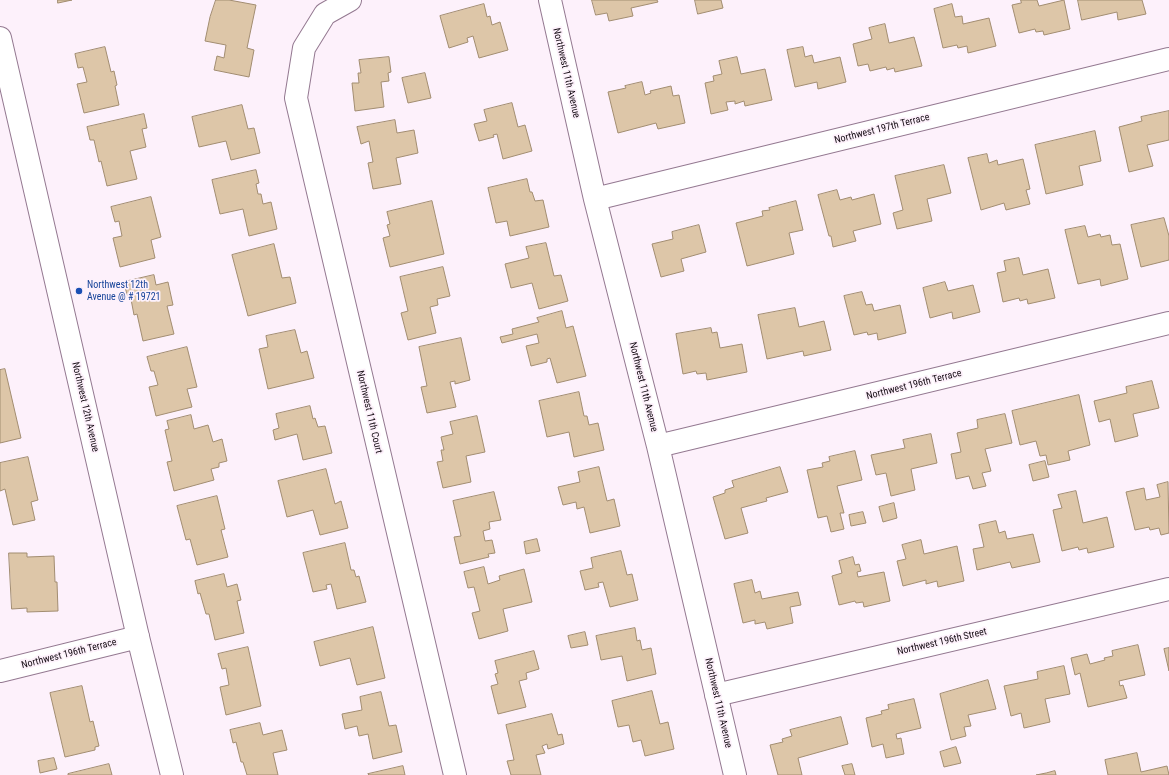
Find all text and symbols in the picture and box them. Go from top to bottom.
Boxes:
street label: Northwest 11th Avenue [550,27,582,119]
street label: Northwest 197th Terrace [833,111,931,147]
place label: Northwest 12th Avenue @ # 19721 [87,279,161,302]
marker: Northwest 12th Avenue @ # 19721 [74,286,84,296]
street label: Northwest 11th Avenue [626,341,660,433]
street label: Northwest 12th Avenue [69,361,101,453]
street label: Northwest 196th Terrace [865,367,963,403]
street label: Northwest 11th Court [354,369,384,455]
street label: Northwest 196th Street [896,626,988,658]
street label: Northwest 196th Terrace [20,636,118,672]
street label: Northwest 11th Avenue [702,657,734,749]

